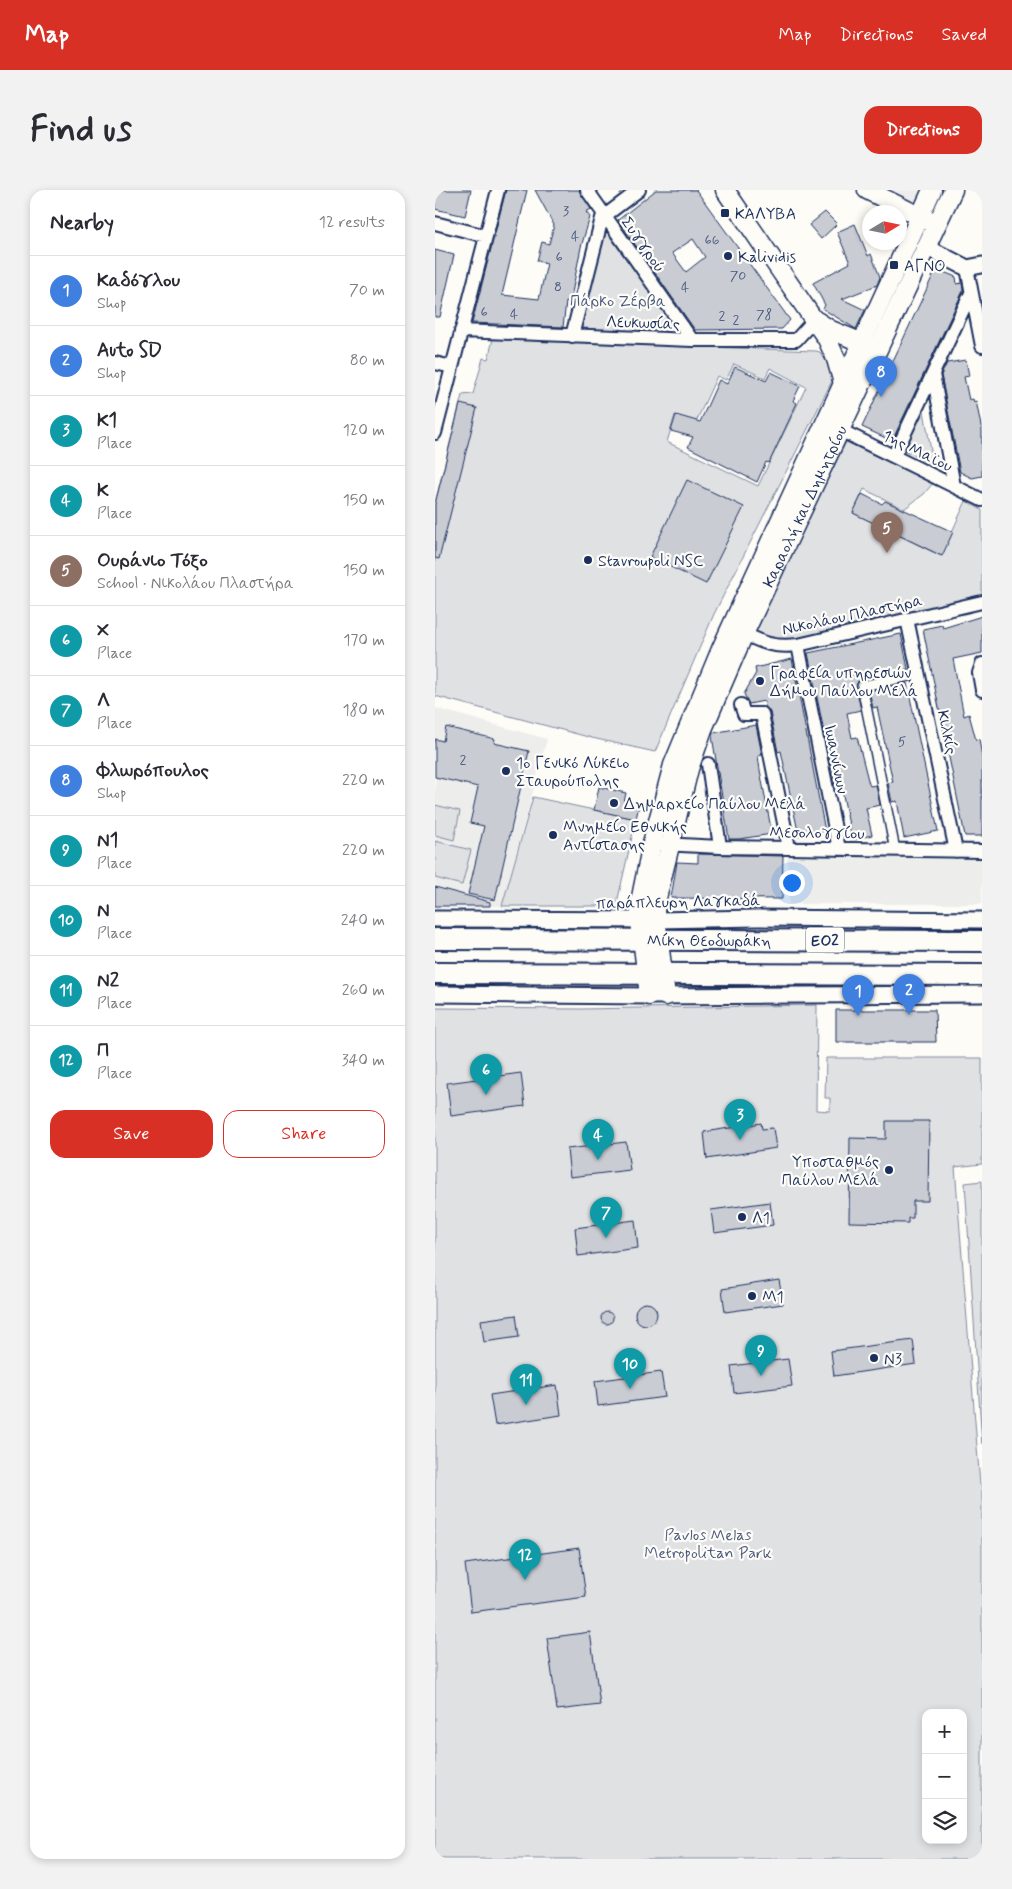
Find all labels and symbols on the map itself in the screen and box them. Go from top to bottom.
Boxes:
house number: 3 [563,202,569,220]
place label: ΚΑΛΥΒΑ [735,204,796,225]
north arrow [862,205,907,250]
marker: ΚΑΛΥΒΑ [719,207,731,219]
street label: Συγγρού [616,213,670,277]
house number: 4 [571,228,579,246]
house number: 66 [705,231,720,249]
place label: Kalividis [738,247,796,268]
house number: 6 [555,248,563,266]
marker: Kalividis [722,250,734,262]
place label: ΑΓΝΟ [904,256,946,277]
marker: ΑΓΝΟ [888,259,900,271]
house number: 70 [730,267,746,285]
house number: 8 [554,278,562,296]
house number: 4 [681,279,689,297]
park label: Πάρκο Ζέρβα [570,290,666,312]
house number: 6 [480,303,488,321]
house number: 4 [510,306,518,324]
house number: 78 [756,306,772,324]
house number: 2 [719,307,726,325]
house number: 2 [733,311,740,329]
street label: Λευκωσίας [606,312,680,335]
pin: 8 [865,356,897,397]
street label: Καραολή και Δημητρίου [758,422,853,591]
street label: 1ης Μαϊου [879,425,956,477]
pin: 5 [871,512,903,553]
place label: Stavroupoli NSC [598,551,703,572]
marker: Stavroupoli NSC [582,554,594,566]
street label: Νικολάου Πλαστήρα [780,590,925,641]
place label: Γραφεία υπηρεσιών Δήμου Παύλου Μελά [770,663,918,702]
marker: Γραφεία υπηρεσιών Δήμου Παύλου Μελά [754,675,766,687]
street label: Κιλκίς [932,708,961,756]
street label: Ιωαννίνων [818,723,853,796]
house number: 5 [898,733,906,751]
house number: 2 [460,751,467,769]
place label: 1ο Γενικό Λύκειο Σταυρούπολης [516,753,630,792]
marker: 1ο Γενικό Λύκειο Σταυρούπολης [500,765,512,777]
place label: Δημαρχείο Παύλου Μελά [624,794,806,815]
marker: Δημαρχείο Παύλου Μελά [608,797,620,809]
place label: Μνημείο Εθνικής Αντίστασης [563,817,687,856]
street label: Μεσολογγίου [769,822,865,845]
marker: Μνημείο Εθνικής Αντίστασης [547,829,559,841]
your location [779,870,805,896]
street label: παράπλευρη Λαγκαδά [596,891,760,914]
road number: ΕΟ2 [806,928,844,952]
street label: Μίκη Θεοδωράκη [647,931,771,952]
pin: 2 [893,974,925,1015]
pin: 1 [842,975,874,1016]
pin: 6 [470,1054,502,1095]
pin: 3 [724,1099,756,1140]
pin: 4 [582,1119,614,1160]
place label: Υποσταθμός Παύλου Μελά [782,1152,879,1191]
marker: Υποσταθμός Παύλου Μελά [883,1164,895,1176]
pin: 7 [590,1197,622,1238]
place label: Λ1 [752,1208,770,1229]
marker: Λ1 [736,1211,748,1223]
place label: Μ1 [762,1287,784,1308]
marker: Μ1 [746,1290,758,1302]
pin: 9 [745,1335,777,1376]
pin: 10 [614,1348,646,1389]
place label: Ν3 [884,1349,902,1370]
marker: Ν3 [868,1352,880,1364]
pin: 11 [510,1364,542,1405]
park label: Pavlos Melas Metropolitan Park [644,1525,772,1564]
pin: 12 [509,1539,541,1580]

